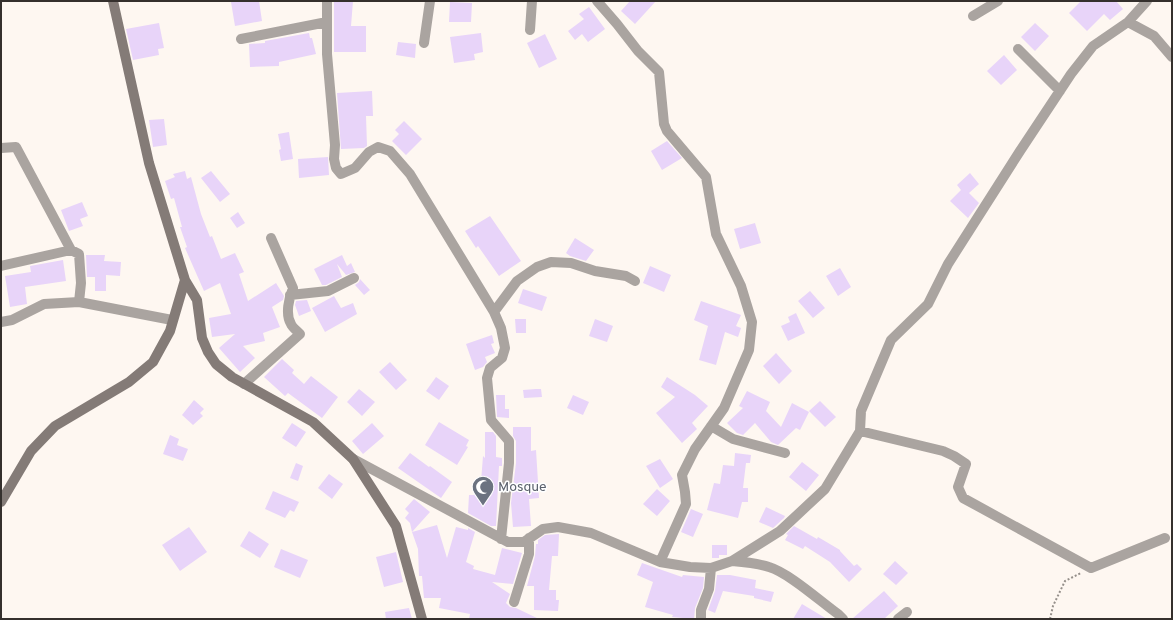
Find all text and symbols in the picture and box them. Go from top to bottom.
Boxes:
mosque icon: Mosque [470,474,496,507]
place label: Mosque [498,479,547,496]

